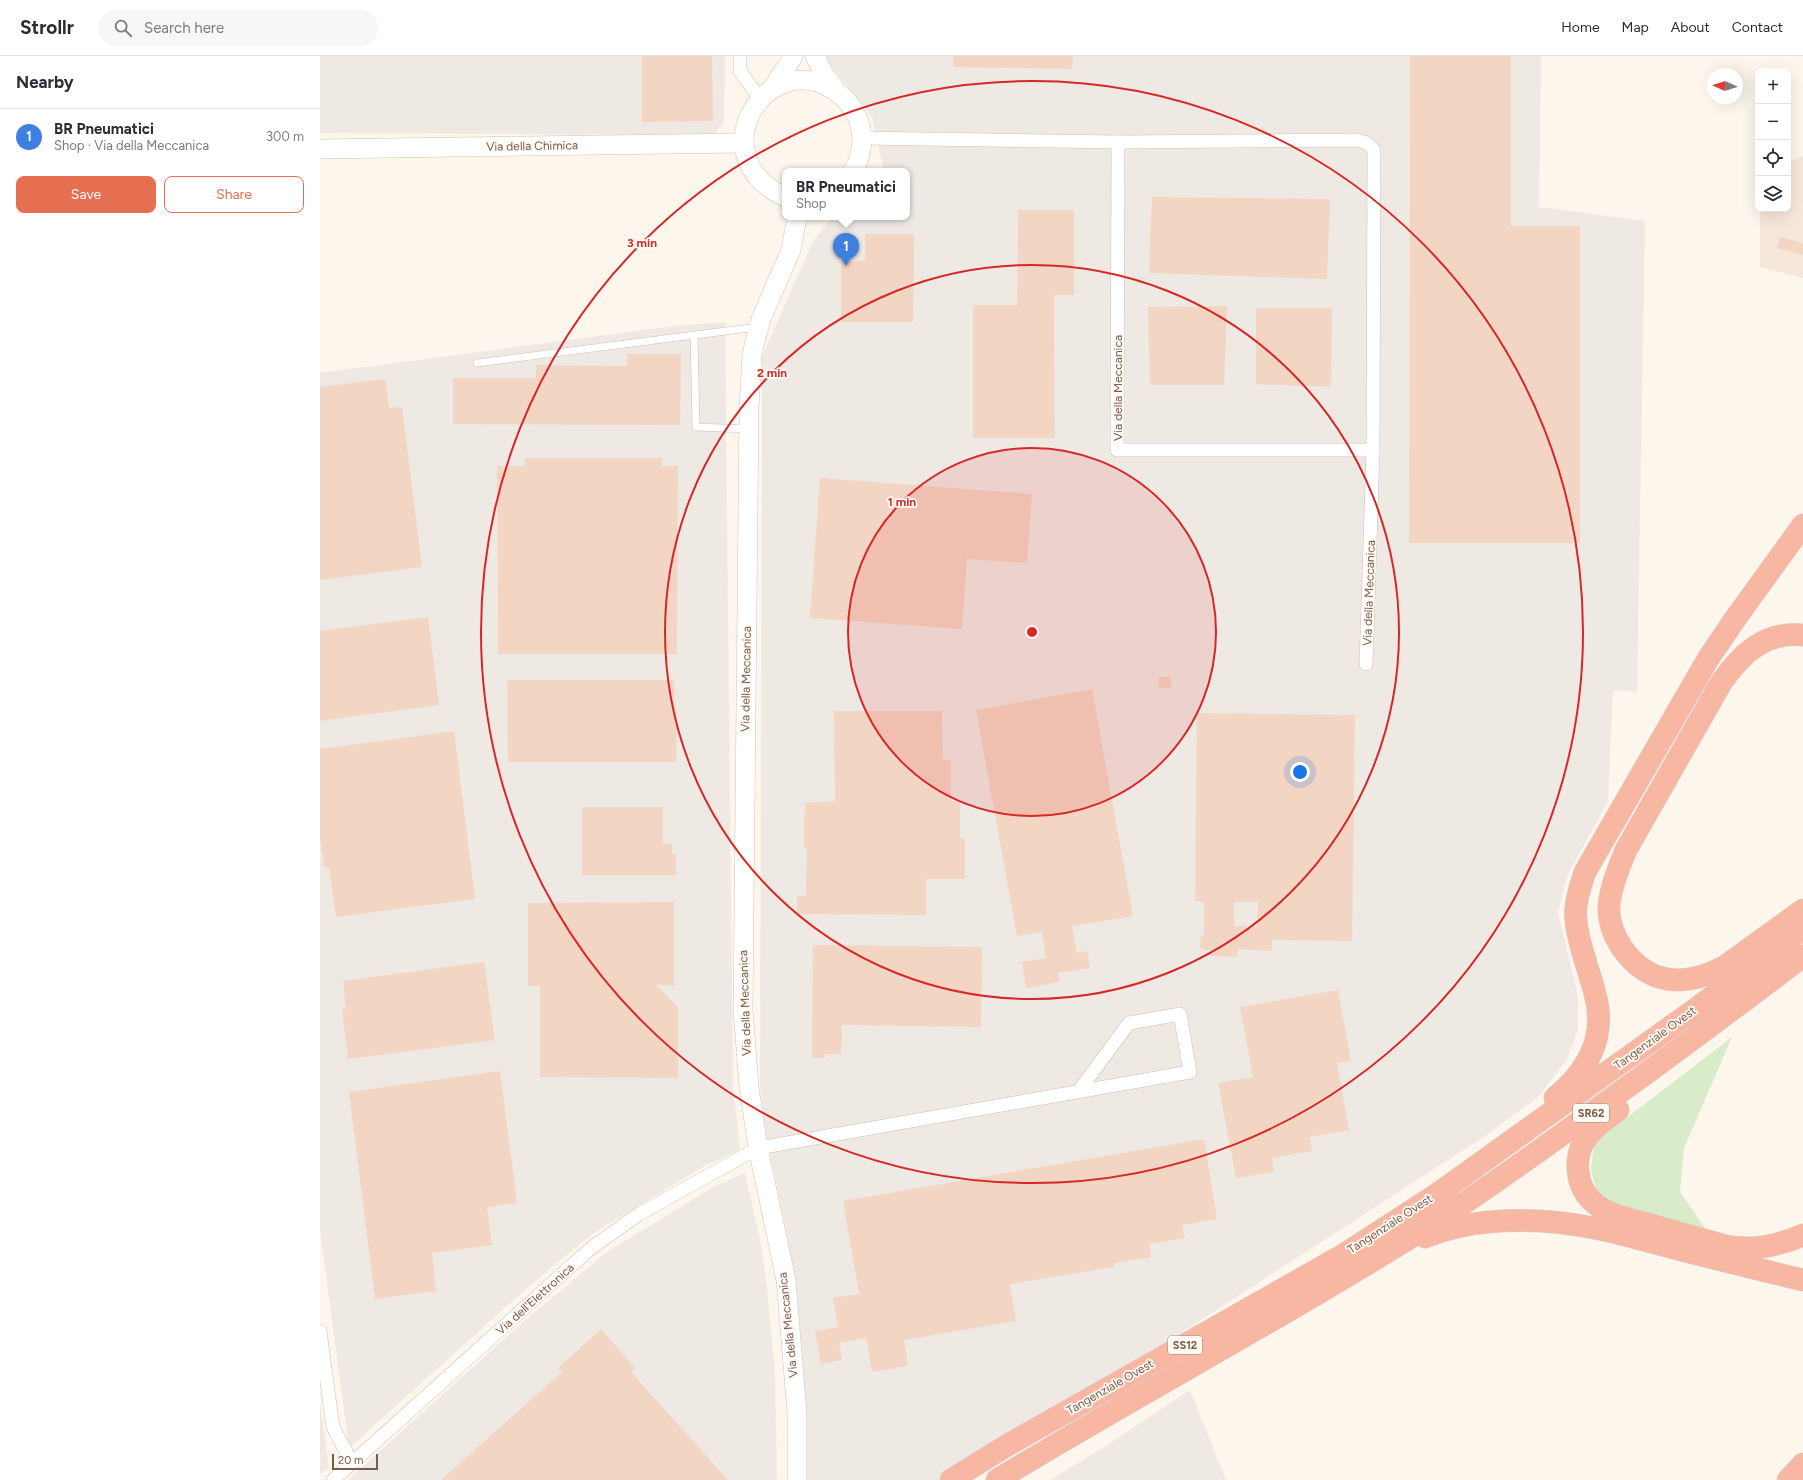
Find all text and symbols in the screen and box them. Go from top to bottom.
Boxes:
search box [98,10,378,46]
text: Strollr [20,16,74,39]
icon: search [112,17,134,39]
text: Search here [144,19,224,37]
text: Home [1561,19,1600,36]
text: Map [1622,19,1649,36]
text: About [1671,19,1710,36]
text: Contact [1732,19,1783,36]
north arrow [1707,68,1743,104]
map controls [1755,68,1791,212]
button: + [1755,68,1791,104]
text: Nearby [16,72,74,92]
button: − [1755,104,1791,140]
text: BR Pneumatici [54,120,154,138]
text: 1 [26,129,32,144]
text: 300 m [266,129,304,144]
text: Shop · Via della Meccanica [54,138,209,153]
street label: Via della Chimica [486,138,578,154]
button: locate [1755,140,1791,176]
popup [782,168,910,220]
button: Save [16,176,156,213]
button: Share [164,176,304,213]
button: layers [1755,176,1791,212]
text: BR Pneumatici [796,178,896,196]
text: Shop [796,196,826,211]
pin: 1 [833,233,859,266]
text: 3 min [627,236,657,250]
street label: Via della Meccanica [1111,335,1125,441]
text: 2 min [757,366,787,380]
text: 1 min [888,495,916,509]
street label: Via della Meccanica [1360,540,1378,646]
centre of rings [1025,625,1039,639]
street label: Via della Meccanica [738,626,754,732]
your location [1290,762,1310,782]
street label: Via della Meccanica [736,950,754,1056]
street label: Tangenziale Ovest [1611,1003,1699,1072]
road number: SR62 [1573,1104,1609,1122]
street label: Tangenziale Ovest [1345,1191,1435,1257]
street label: Via dell'Elettronica [493,1260,577,1338]
street label: Via della Meccanica [775,1272,801,1378]
road number: SS12 [1168,1336,1202,1354]
street label: Tangenziale Ovest [1064,1356,1156,1418]
scale bar [332,1452,378,1471]
text: 20 m [338,1454,363,1467]

